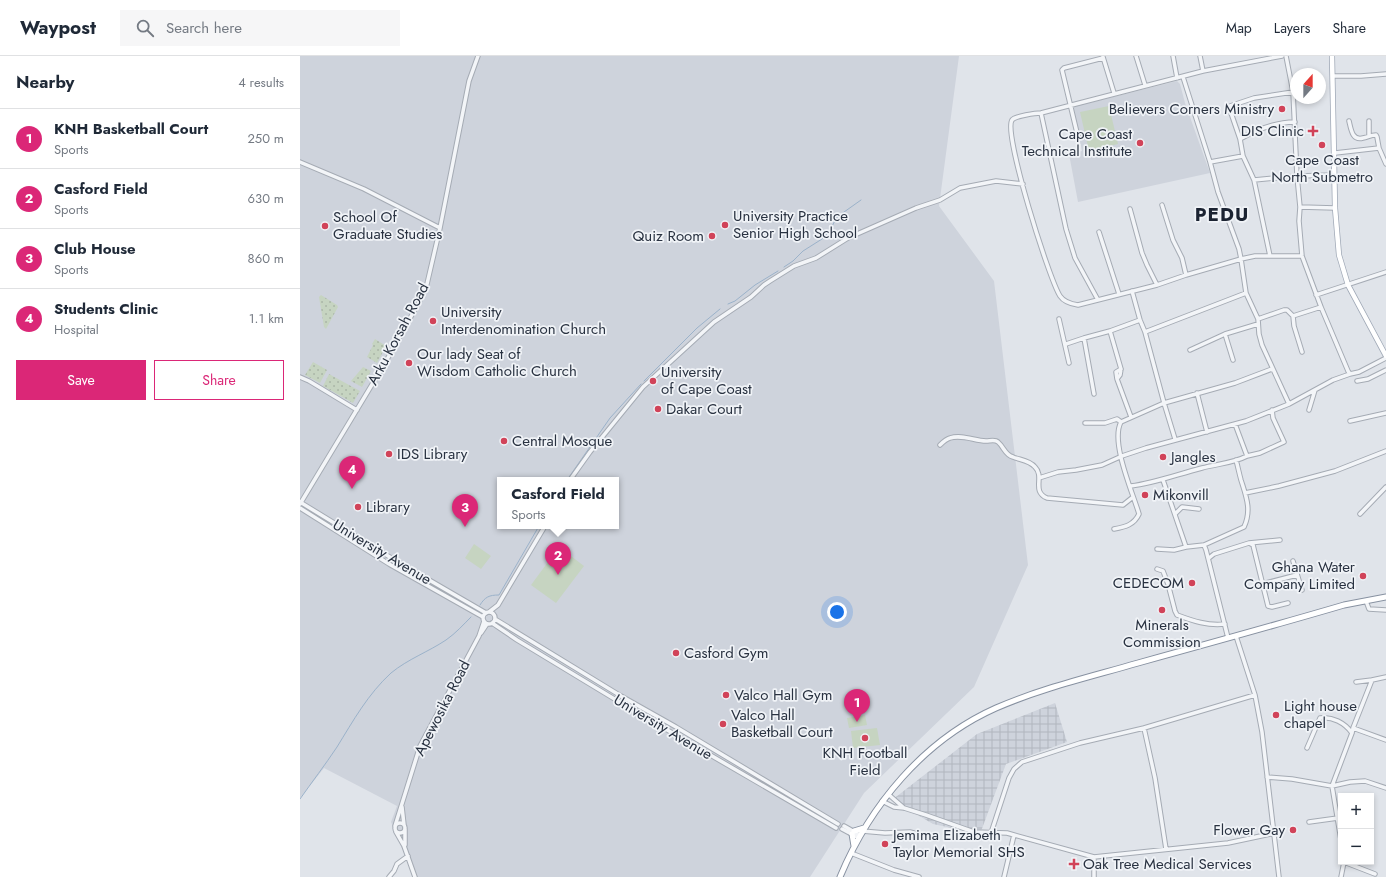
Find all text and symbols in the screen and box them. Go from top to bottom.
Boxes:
search box [120,10,400,46]
text: Waypost [20,14,96,41]
icon: search [134,17,156,39]
text: Search here [166,17,242,39]
text: Map [1226,18,1252,38]
text: Layers [1274,18,1310,38]
text: Share [1332,18,1366,38]
north arrow [1290,68,1326,104]
text: Nearby [16,70,74,94]
text: 4 results [238,73,284,92]
place label: Believers Corners Ministry [1109,98,1274,120]
marker: Believers Corners Ministry [1277,104,1287,114]
text: KNH Basketball Court [54,118,208,140]
place label: DIS Clinic [1241,120,1304,142]
place label: Cape Coast Technical Institute [1022,123,1132,162]
marker: DIS Clinic [1307,125,1319,137]
text: 1 [26,129,32,148]
text: 250 m [247,129,284,148]
marker: Cape Coast Technical Institute [1135,138,1145,148]
text: Sports [54,140,88,159]
marker: Cape Coast North Submetro [1317,140,1327,150]
place label: Cape Coast North Submetro [1271,149,1373,188]
text: Casford Field [54,178,148,200]
text: 2 [25,189,33,208]
text: 630 m [248,189,284,208]
text: Sports [54,200,88,219]
district label: PEDU [1195,201,1249,228]
place label: University Practice Senior High School [733,205,857,244]
place label: School Of Graduate Studies [333,206,442,245]
marker: University Practice Senior High School [720,220,730,230]
marker: School Of Graduate Studies [320,221,330,231]
place label: Quiz Room [632,225,704,247]
marker: Quiz Room [707,231,717,241]
text: Club House [54,238,136,260]
text: 3 [25,249,33,268]
text: 860 m [248,249,284,268]
text: Sports [54,260,88,279]
street label: Arku Korsah Road [362,279,434,389]
text: Students Clinic [54,298,158,320]
place label: University Interdenomination Church [441,301,606,340]
text: 4 [24,309,34,328]
text: 1.1 km [249,309,284,328]
marker: University Interdenomination Church [428,316,438,326]
text: Hospital [54,320,99,339]
place label: Our lady Seat of Wisdom Catholic Church [417,343,577,382]
marker: Our lady Seat of Wisdom Catholic Church [404,358,414,368]
button: Save [16,360,146,400]
button: Share [154,360,284,400]
place label: University of Cape Coast [661,361,752,400]
marker: University of Cape Coast [648,376,658,386]
place label: Dakar Court [666,398,742,420]
marker: Dakar Court [653,404,663,414]
place label: Central Mosque [512,430,613,452]
marker: Central Mosque [499,436,509,446]
place label: IDS Library [397,443,468,465]
place label: Jangles [1169,446,1215,468]
marker: IDS Library [384,449,394,459]
marker: Jangles [1158,452,1168,462]
pin: 4 [339,456,365,489]
popup [497,477,619,529]
text: Casford Field [511,483,605,505]
place label: Mikonvill [1153,484,1209,506]
marker: Mikonvill [1140,490,1150,500]
pin: 3 [452,494,478,527]
place label: Library [366,496,410,518]
marker: Library [353,502,363,512]
text: Sports [511,505,546,524]
street label: University Avenue [328,514,436,590]
pin: 2 [545,542,571,575]
place label: Ghana Water Company Limited [1244,556,1356,595]
marker: Ghana Water Company Limited [1358,571,1368,581]
place label: CEDECOM [1113,572,1184,594]
marker: CEDECOM [1187,578,1197,588]
your location [827,602,847,622]
marker: Minerals Commission [1157,605,1167,615]
place label: Minerals Commission [1123,614,1201,653]
place label: Casford Gym [684,642,768,664]
marker: Casford Gym [671,648,681,658]
street label: Apewosika Road [408,656,476,760]
place label: Valco Hall Gym [734,684,832,706]
street label: University Avenue [609,689,717,765]
pin: 1 [844,689,870,722]
marker: Valco Hall Gym [721,690,731,700]
place label: Light house chapel [1284,695,1357,734]
place label: Valco Hall Basketball Court [731,704,833,743]
marker: Light house chapel [1271,710,1281,720]
marker: Valco Hall Basketball Court [718,719,728,729]
marker: KNH Football Field [860,733,870,743]
place label: KNH Football Field [822,742,908,781]
map controls [1338,793,1374,865]
button: + [1338,793,1374,829]
place label: Flower Gay [1213,819,1285,841]
place label: Jemima Elizabeth Taylor Memorial SHS [891,824,1025,863]
marker: Flower Gay [1288,825,1298,835]
button: − [1338,829,1374,865]
marker: Jemima Elizabeth Taylor Memorial SHS [880,839,890,849]
place label: Oak Tree Medical Services [1083,853,1251,875]
marker: Oak Tree Medical Services [1068,858,1080,870]

